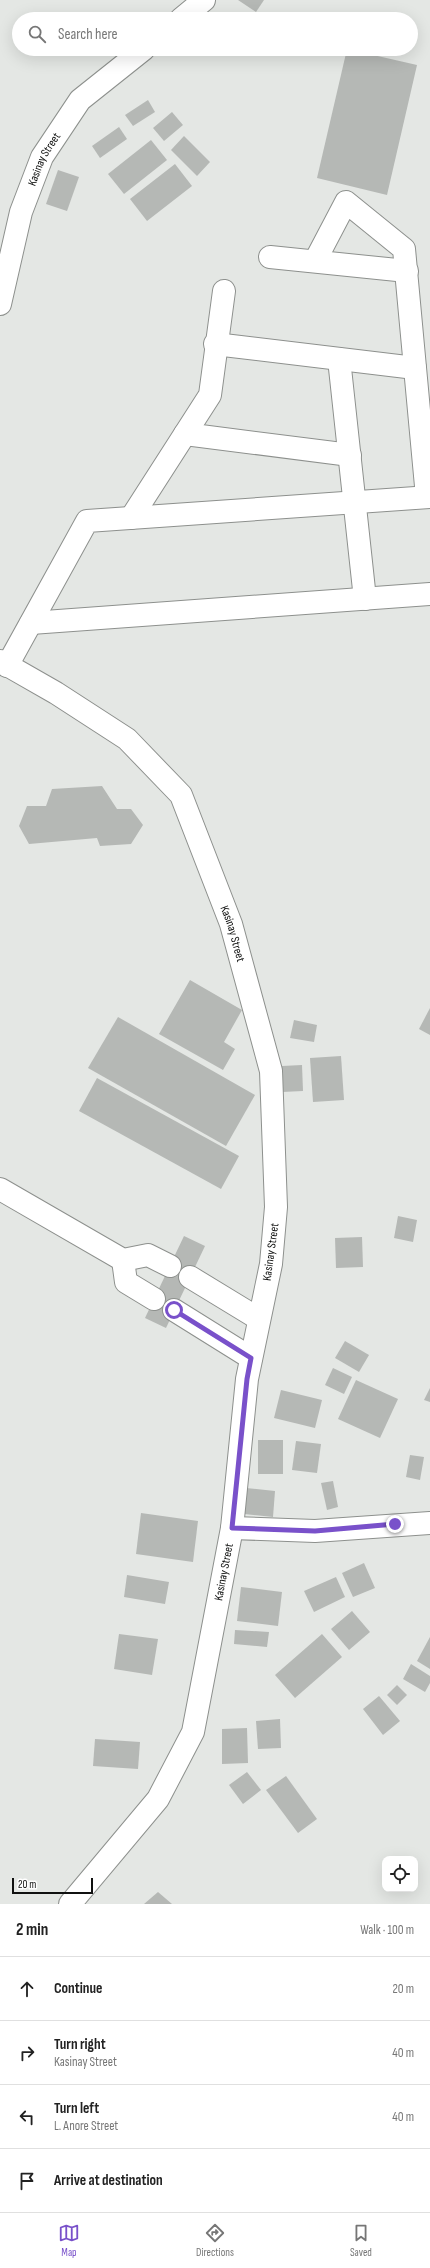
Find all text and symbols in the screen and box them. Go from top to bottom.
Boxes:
search box [12,12,418,56]
icon: search [26,23,48,45]
text: Search here [58,25,118,44]
street label: Kasinay Street [24,129,64,188]
street label: Kasinay Street [217,903,249,964]
street label: Kasinay Street [260,1222,283,1282]
route start [165,1301,183,1319]
route end [386,1515,404,1533]
street label: Kasinay Street [211,1542,237,1602]
map controls [382,1856,418,1892]
button: locate [382,1856,418,1892]
scale bar [12,1876,93,1895]
text: 20 m [18,1878,36,1891]
text: 2 min [16,1920,48,1940]
text: Walk · 100 m [360,1922,414,1938]
icon: ahead [16,1978,38,2000]
text: Continue [54,1979,103,1998]
text: 20 m [392,1981,414,1997]
text: Turn right [54,2035,106,2054]
icon: right [16,2042,38,2064]
text: 40 m [392,2045,414,2061]
text: Kasinay Street [54,2054,117,2070]
text: Turn left [54,2099,99,2118]
icon: left [16,2106,38,2128]
text: 40 m [392,2109,414,2125]
text: L. Anore Street [54,2118,118,2134]
icon: arrive [16,2170,38,2192]
text: Arrive at destination [54,2171,163,2190]
tab: Map [58,2222,80,2259]
tab: Directions [196,2222,234,2259]
tab: Saved [350,2222,372,2259]

